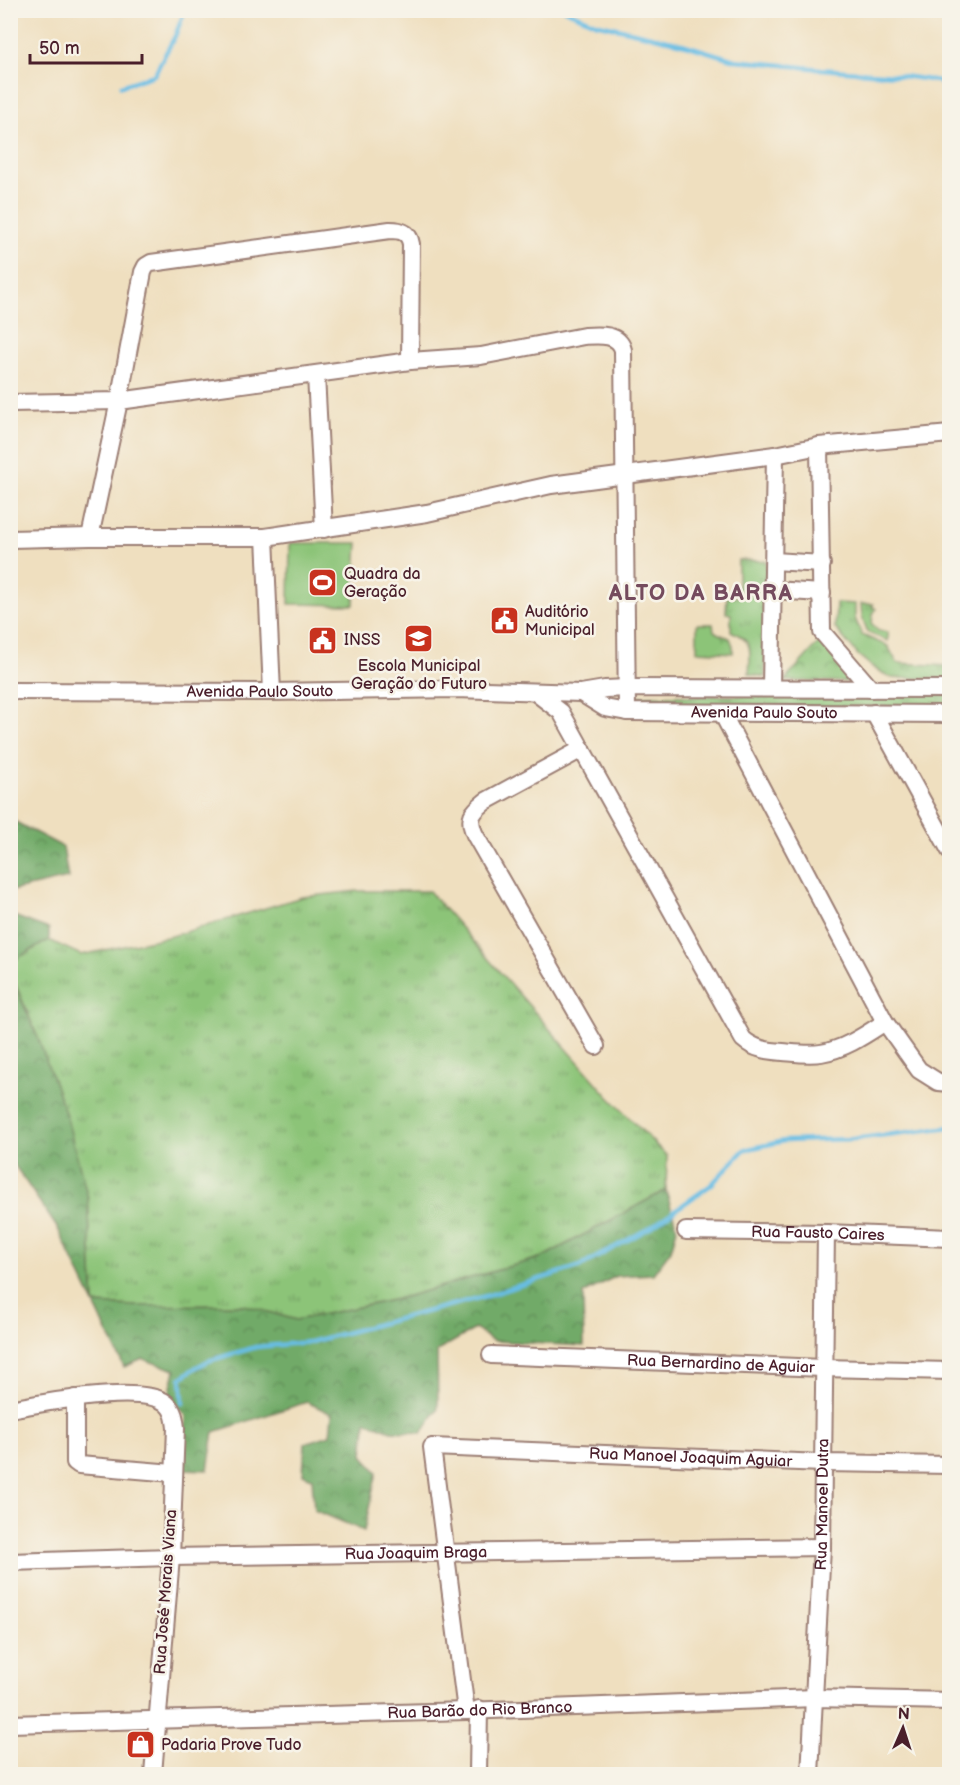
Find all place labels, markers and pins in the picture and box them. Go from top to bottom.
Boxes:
place label: Quadra da Geração [344,565,421,602]
sports icon: Quadra da Geração [307,567,339,599]
place label: Auditório Municipal [525,603,595,640]
public building icon: Auditório Municipal [488,605,520,637]
school or university icon: Escola Municipal Geração do Futuro [403,622,435,654]
public building icon: INSS [307,624,339,656]
place label: INSS [344,631,380,650]
place label: Escola Municipal Geração do Futuro [351,657,487,694]
shop icon: Padaria Prove Tudo [124,1729,156,1761]
place label: Padaria Prove Tudo [161,1736,302,1755]

